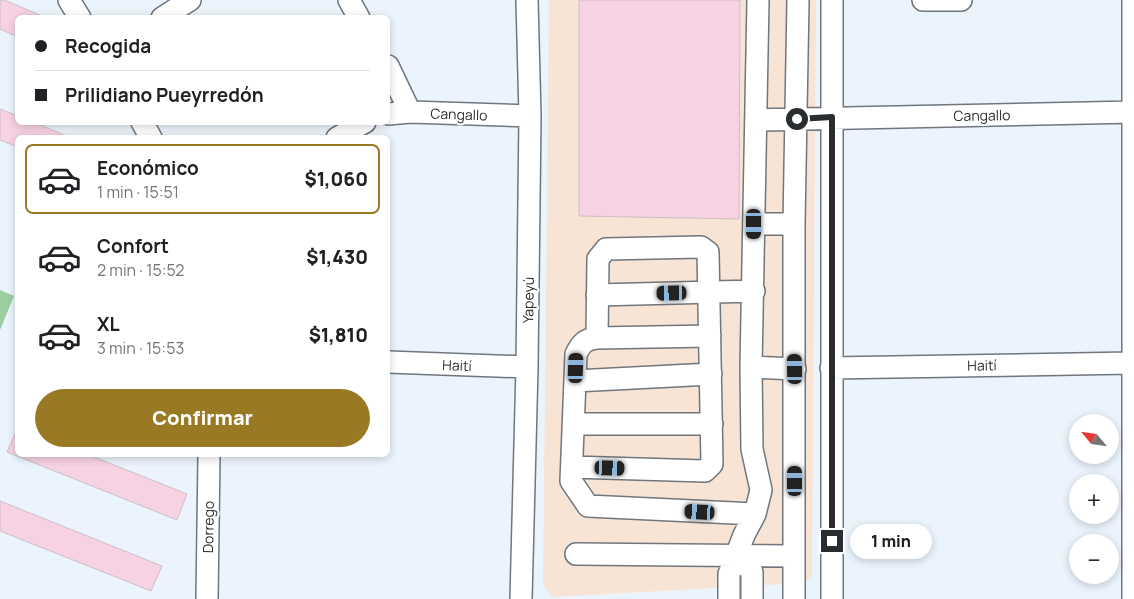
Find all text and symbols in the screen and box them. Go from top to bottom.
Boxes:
text: Recogida [65,33,151,59]
text: Prilidiano Pueyrredón [65,82,264,108]
street label: Cangallo [430,104,488,124]
street label: Cangallo [953,105,1011,125]
route start [786,108,808,130]
text: Económico [97,155,199,181]
icon: car [37,157,82,202]
text: $1,060 [305,166,368,192]
text: 1 min · 15:51 [97,181,179,203]
car [746,209,761,239]
text: Confort [97,233,169,259]
icon: car [37,235,82,280]
text: $1,430 [306,244,368,270]
text: 2 min · 15:52 [97,259,184,281]
street label: Yapeyú [518,277,538,323]
car [656,285,687,301]
text: XL [97,311,120,337]
icon: car [37,313,82,358]
text: $1,810 [309,322,368,348]
text: 3 min · 15:53 [97,337,184,359]
car [567,353,584,383]
car [787,354,802,384]
street label: Haití [442,355,472,375]
street label: Haití [967,355,997,375]
button: Confirmar [35,389,370,447]
north arrow [1069,414,1119,464]
map controls [1069,414,1119,584]
car [594,460,625,476]
car [787,466,802,496]
button: + [1069,474,1119,524]
street label: Dorrego [198,501,218,553]
car [684,504,715,520]
callout: 1 min [850,524,932,558]
route end [821,530,843,552]
text: 1 min [871,530,911,552]
button: − [1069,534,1119,584]

